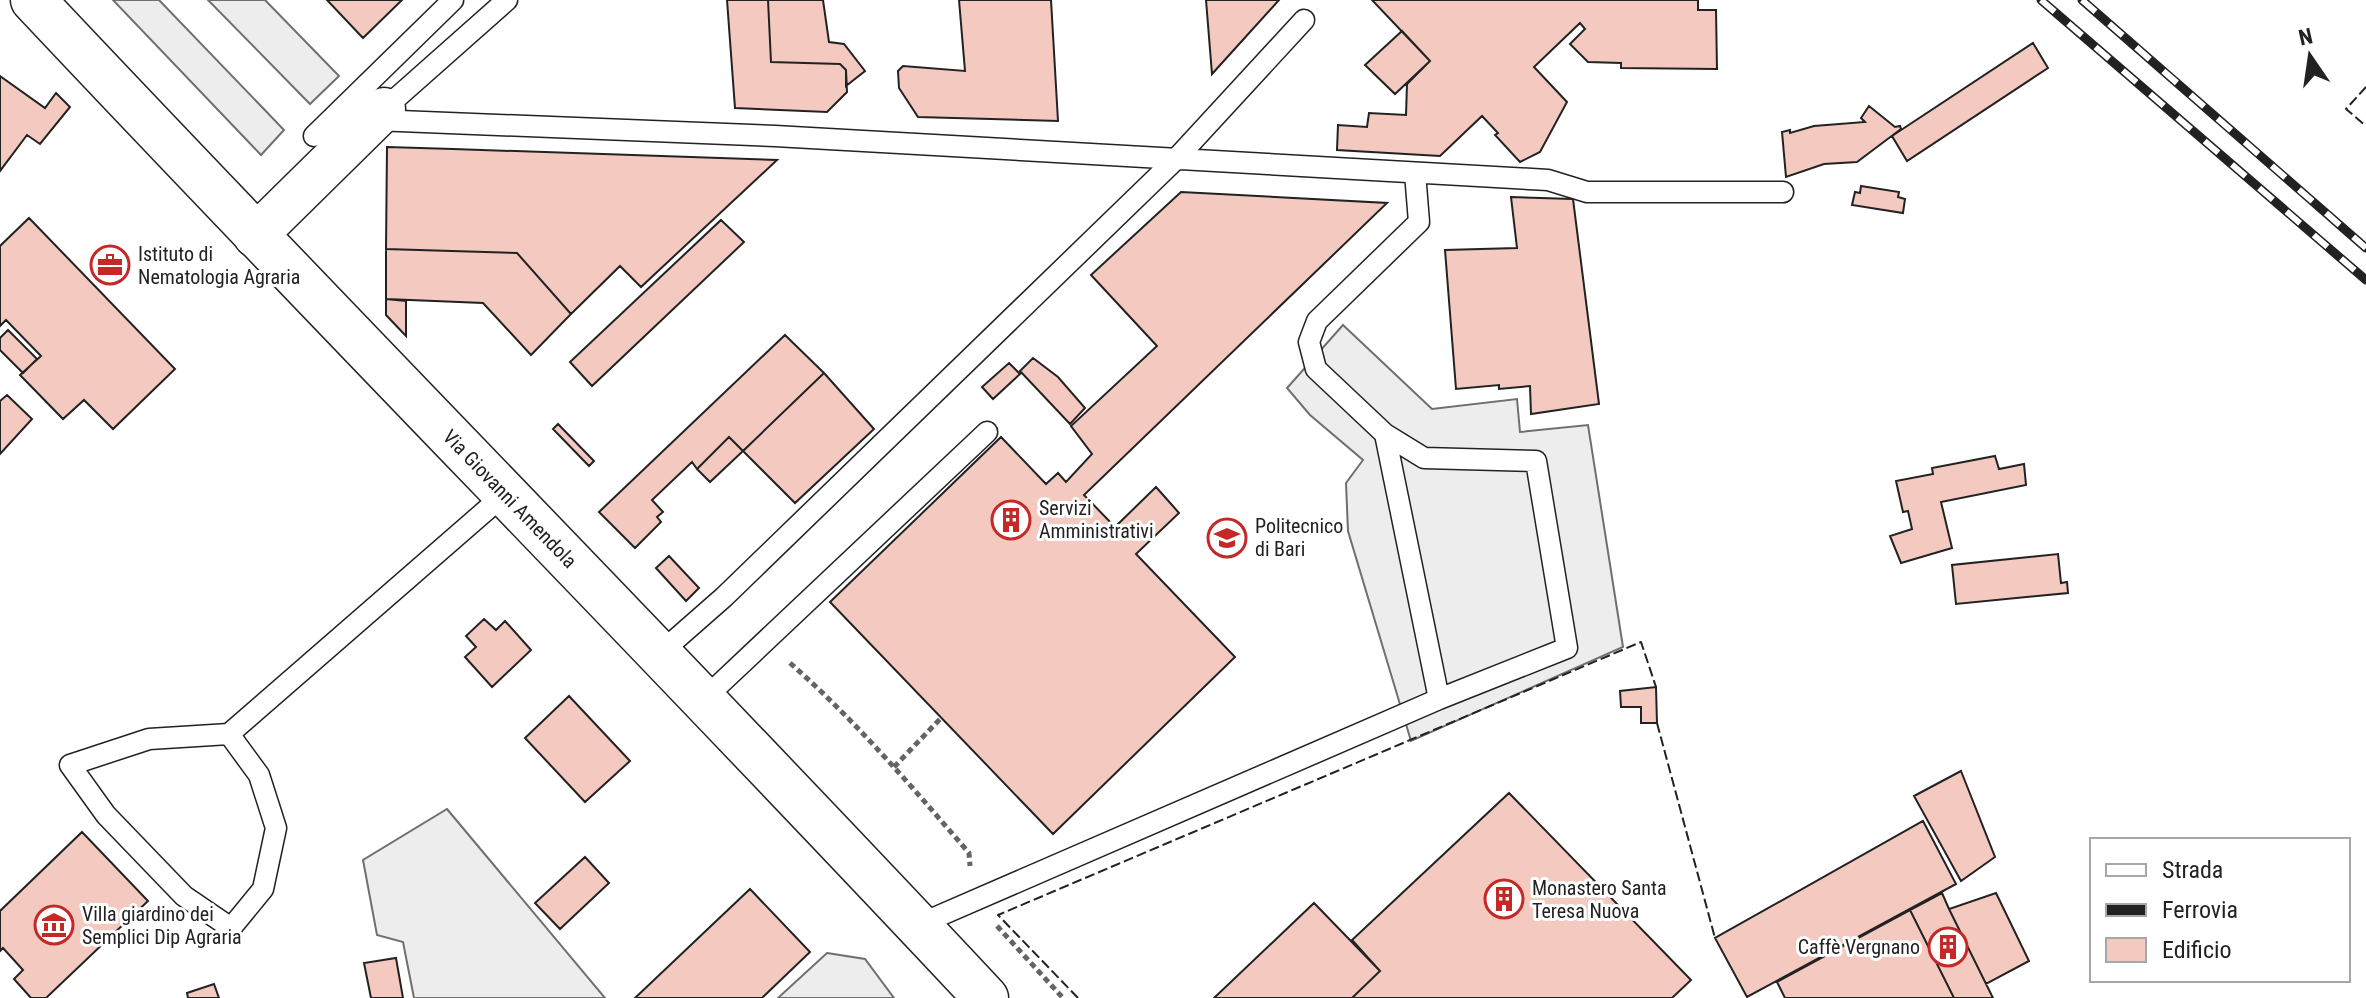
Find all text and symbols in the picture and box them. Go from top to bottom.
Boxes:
north arrow [2270,16,2350,96]
text: N [2296,23,2315,51]
place label: Istituto di Nematologia Agraria [138,242,300,289]
office icon: Istituto di Nematologia Agraria [89,244,131,286]
street label: Via Giovanni Amendola [438,425,582,573]
place label: Servizi Amministrativi [1039,496,1154,543]
building icon: Servizi Amministrativi [990,499,1032,541]
place label: Politecnico di Bari [1255,514,1343,561]
school or university icon: Politecnico di Bari [1206,517,1248,559]
legend [2090,838,2350,982]
text: Strada [2162,856,2223,884]
place label: Monastero Santa Teresa Nuova [1532,876,1667,923]
building icon: Monastero Santa Teresa Nuova [1483,878,1525,920]
text: Ferrovia [2162,896,2238,924]
place label: Villa giardino dei Semplici Dip Agraria [82,902,242,949]
museum icon: Villa giardino dei Semplici Dip Agraria [33,904,75,946]
building icon: Caffè Vergnano [1927,926,1969,968]
place label: Caffè Vergnano [1798,935,1920,959]
text: Edificio [2162,936,2232,964]

